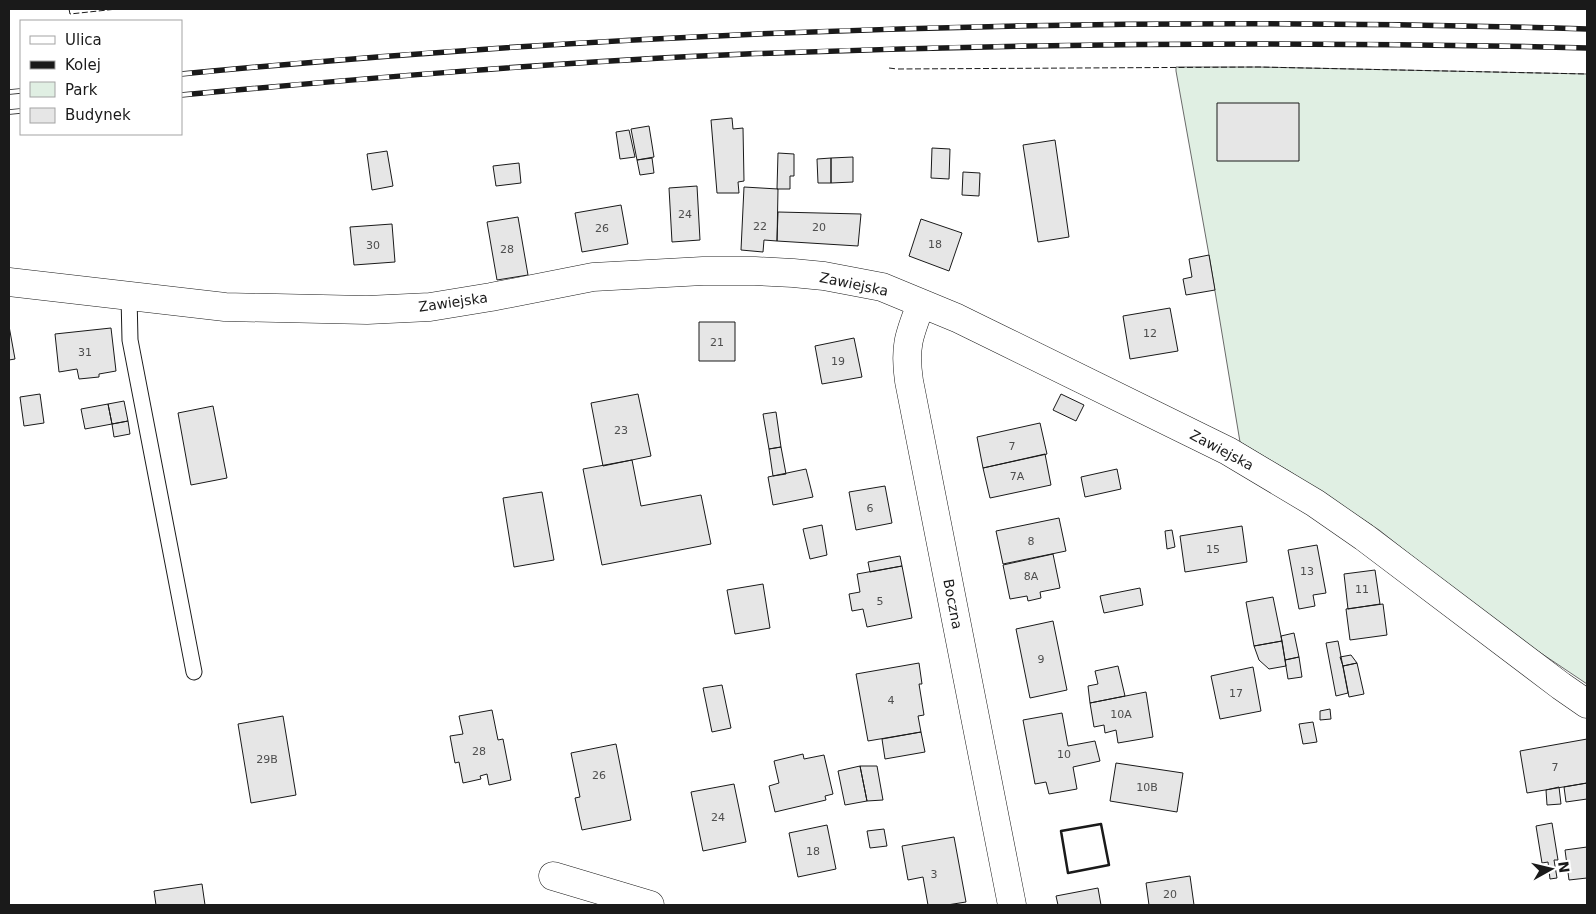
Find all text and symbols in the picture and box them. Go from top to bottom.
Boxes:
legend [20,20,182,135]
text: Ulica [65,31,102,49]
text: Kolej [65,56,101,74]
text: Park [65,81,98,99]
text: Budynek [65,106,131,124]
house number: 24 [678,208,692,221]
house number: 22 [753,220,767,233]
house number: 20 [812,221,826,234]
house number: 26 [595,222,609,235]
house number: 18 [928,238,942,251]
house number: 30 [366,239,380,252]
house number: 28 [500,243,514,256]
street label: Zawiejska [818,269,890,299]
street label: Zawiejska [417,289,489,315]
house number: 12 [1143,327,1157,340]
house number: 21 [710,336,724,349]
house number: 31 [78,346,92,359]
house number: 19 [831,355,845,368]
house number: 23 [614,424,628,437]
street label: Zawiejska [1187,427,1257,473]
house number: 7 [1009,440,1016,453]
house number: 7A [1010,470,1025,483]
house number: 6 [867,502,874,515]
house number: 8 [1028,535,1035,548]
house number: 15 [1206,543,1220,556]
house number: 13 [1300,565,1314,578]
house number: 8A [1024,570,1039,583]
street label: Boczna [940,578,966,630]
house number: 11 [1355,583,1369,596]
house number: 5 [877,595,884,608]
house number: 9 [1038,653,1045,666]
house number: 17 [1229,687,1243,700]
house number: 4 [888,694,895,707]
house number: 10A [1110,708,1132,721]
house number: 28 [472,745,486,758]
house number: 10 [1057,748,1071,761]
house number: 29B [256,753,278,766]
house number: 7 [1552,761,1559,774]
house number: 26 [592,769,606,782]
house number: 10B [1136,781,1158,794]
house number: 24 [711,811,725,824]
north arrow [1526,844,1576,894]
house number: 18 [806,845,820,858]
text: N [1555,860,1573,874]
house number: 3 [931,868,938,881]
house number: 20 [1163,888,1177,901]

